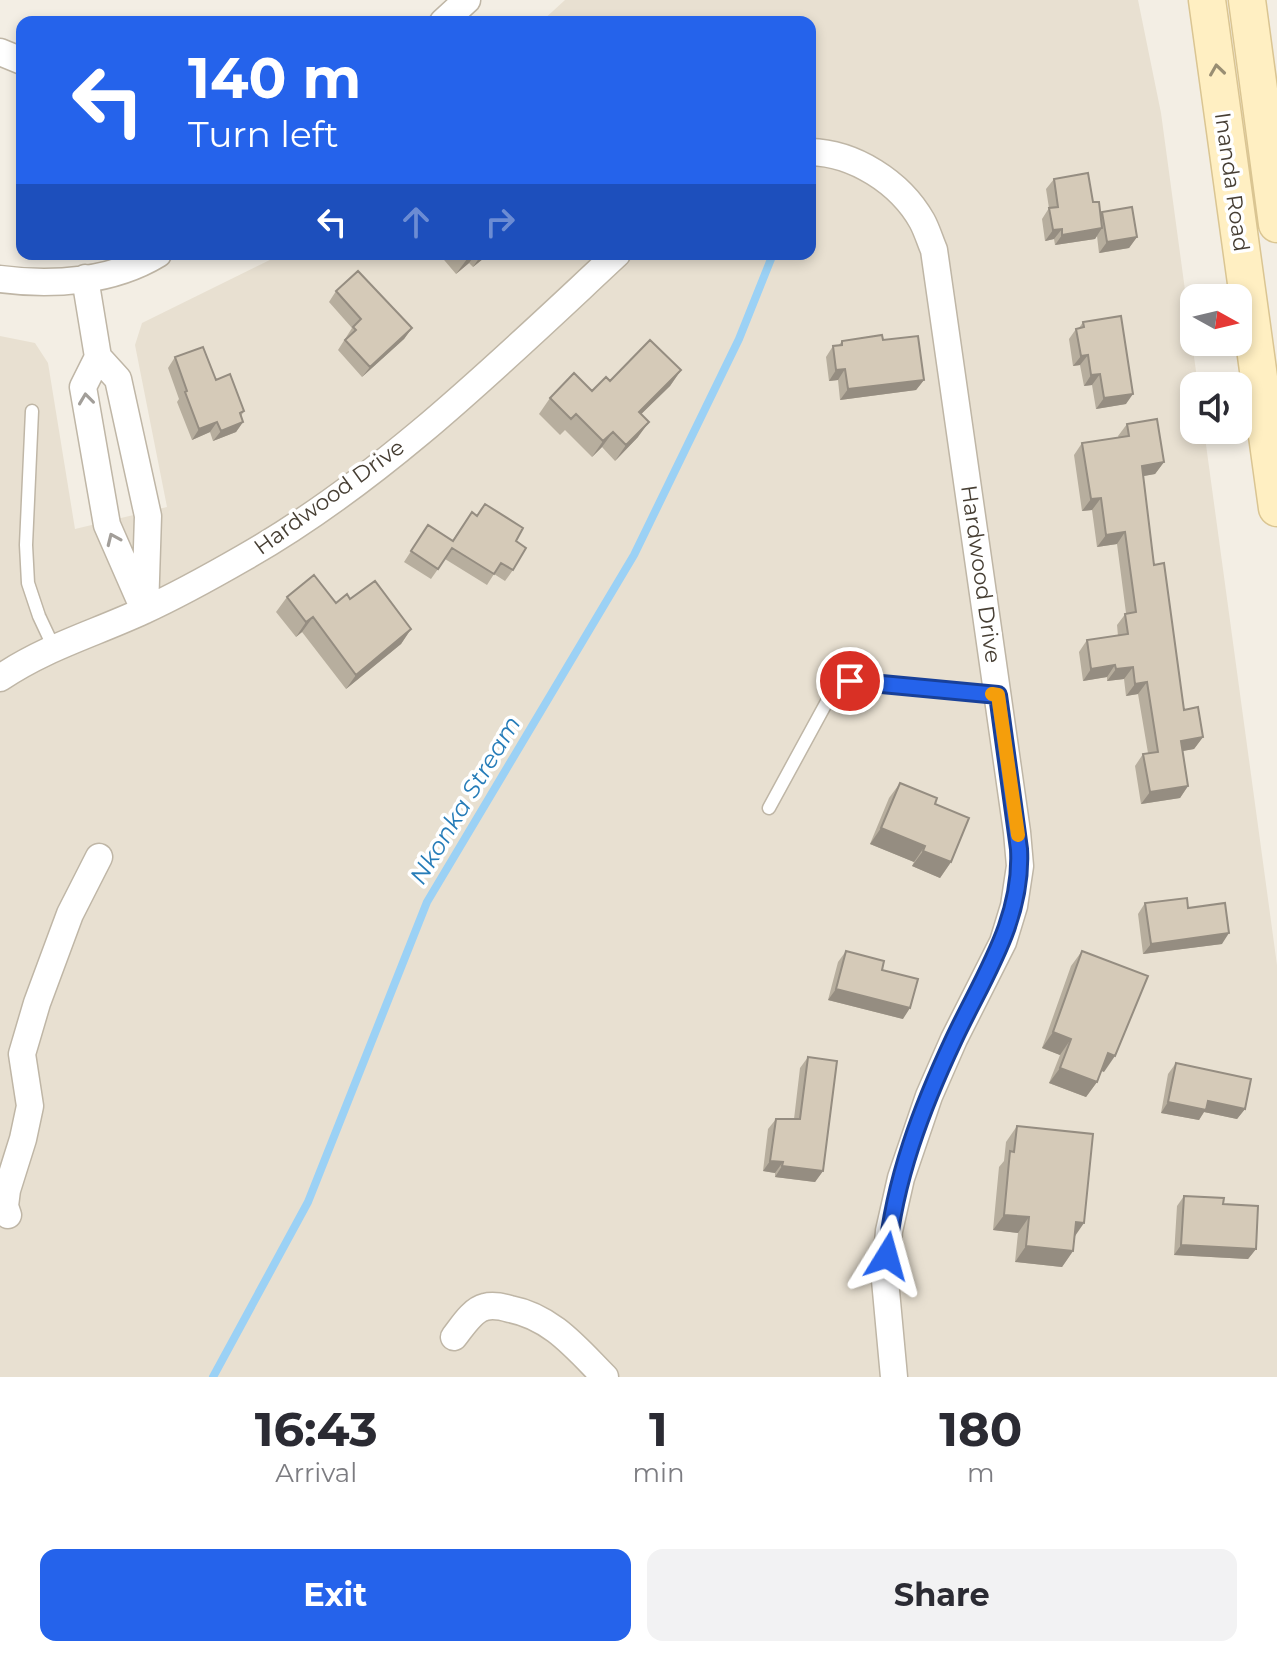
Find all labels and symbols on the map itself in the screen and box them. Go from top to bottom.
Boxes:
one-way arrow [1209,63,1226,77]
street label: Inanda Road [1209,111,1255,253]
north arrow [1180,284,1252,356]
one-way arrow [78,392,95,405]
street label: Hardwood Drive [249,433,409,561]
street label: Hardwood Drive [955,483,1007,665]
one-way arrow [107,533,123,547]
pin [816,647,884,715]
water label: Nkonka Stream [403,711,527,889]
position arrow [845,1214,929,1298]

